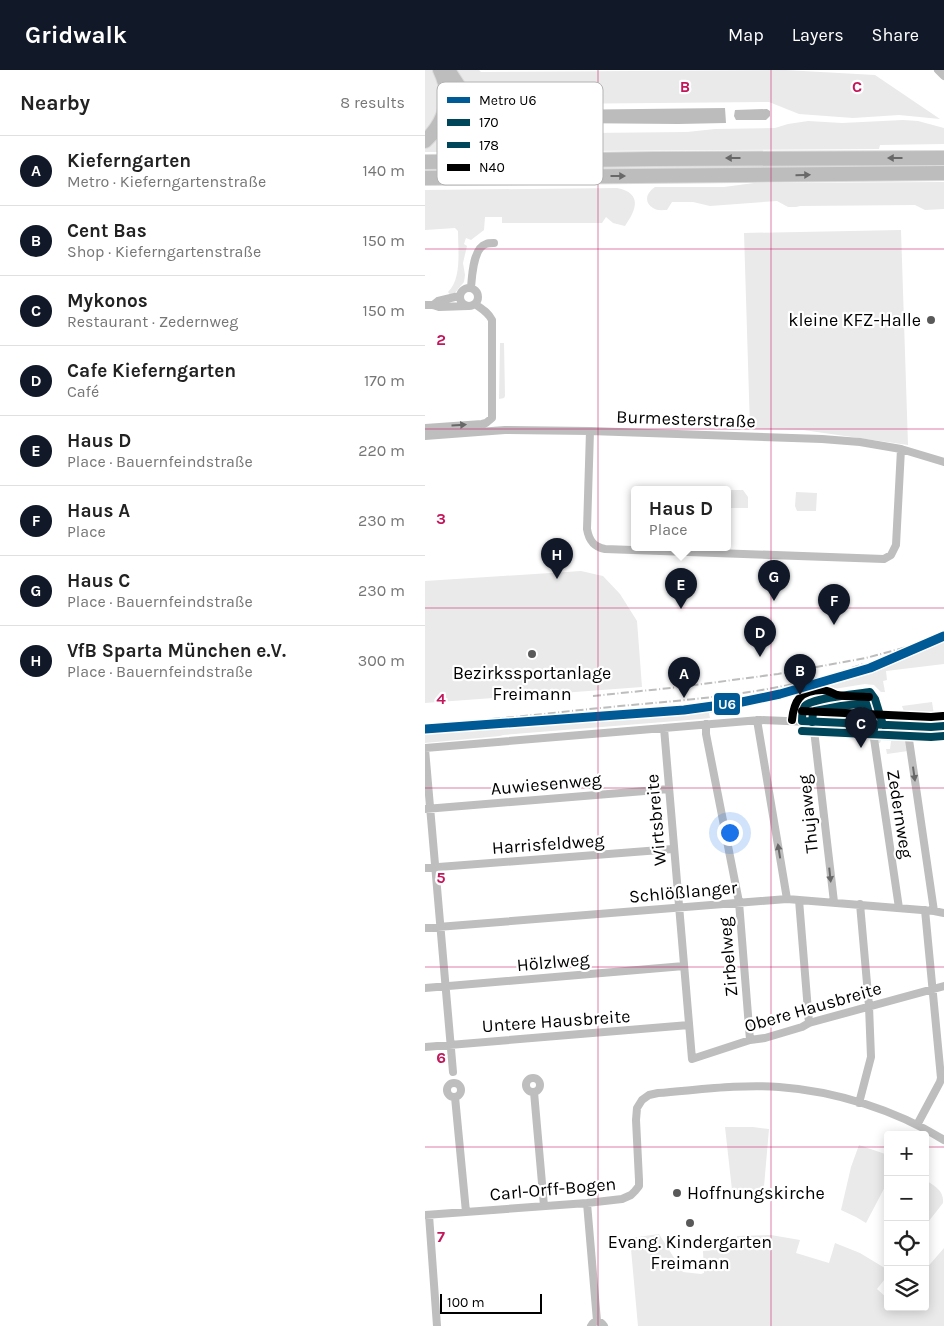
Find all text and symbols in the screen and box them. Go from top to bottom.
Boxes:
text: Gridwalk [25,21,127,49]
text: Map [728,24,764,46]
text: Layers [792,24,844,46]
text: Share [872,24,919,46]
text: B [680,77,690,96]
text: C [852,77,862,96]
legend [437,82,603,185]
text: Nearby [20,91,90,115]
text: Metro U6 [479,92,537,109]
text: 8 results [340,93,405,112]
text: 170 [479,114,499,131]
text: 178 [479,137,499,154]
text: Kieferngarten [67,150,191,172]
one-way arrow [887,154,903,162]
one-way arrow [725,155,741,163]
text: N40 [479,159,505,176]
text: A [31,161,41,180]
text: 140 m [363,161,405,180]
one-way arrow [795,170,811,178]
text: Metro · Kieferngartenstraße [67,172,266,191]
one-way arrow [611,172,627,180]
text: Cent Bas [67,220,147,242]
text: B [31,231,41,250]
text: 150 m [362,231,405,250]
text: Shop · Kieferngartenstraße [67,242,261,261]
text: Mykonos [67,290,148,312]
text: C [31,301,41,320]
text: 150 m [362,301,405,320]
place label: kleine KFZ-Halle [788,309,921,331]
text: Restaurant · Zedernweg [67,312,238,331]
marker: kleine KFZ-Halle [925,314,937,326]
text: 2 [436,330,446,349]
text: Cafe Kieferngarten [67,360,236,382]
text: D [31,371,41,390]
text: 170 m [364,371,405,390]
text: Café [67,382,99,401]
street label: Burmesterstraße [616,406,756,432]
one-way arrow [452,421,468,429]
text: Haus D [67,430,131,452]
text: E [31,441,41,460]
text: 220 m [358,441,405,460]
text: Place · Bauernfeindstraße [67,452,253,471]
popup [631,486,731,551]
text: Haus D [649,498,713,520]
text: Haus A [67,500,130,522]
text: 3 [436,509,446,528]
text: F [32,511,40,530]
text: 230 m [358,511,405,530]
text: Place [649,520,687,539]
text: Place [67,522,106,541]
pin: H [541,538,573,579]
pin: G [758,560,790,601]
pin: E [665,568,697,609]
text: Haus C [67,570,130,592]
text: G [31,581,41,600]
text: 230 m [358,581,405,600]
pin: F [818,584,850,625]
text: Place · Bauernfeindstraße [67,592,253,611]
pin: D [744,616,776,657]
text: VfB Sparta München e.V. [67,640,286,662]
marker: Bezirkssportanlage Freimann [526,648,538,660]
text: H [30,651,42,670]
text: 300 m [358,651,405,670]
pin: B [784,654,816,695]
pin: A [668,657,700,698]
text: Place · Bauernfeindstraße [67,662,253,681]
place label: Bezirkssportanlage Freimann [453,662,611,705]
text: 4 [436,689,446,708]
line badge: U6 [713,692,741,716]
text: U6 [718,696,736,713]
pin: C [845,707,877,748]
one-way arrow [910,766,918,782]
street label: Auwiesenweg [490,768,602,800]
street label: Zedernweg [882,768,918,860]
street label: Wirtsbreite [641,773,671,867]
street label: Thujaweg [793,774,823,854]
your location [717,820,743,846]
street label: Harrisfeldweg [491,829,605,859]
one-way arrow [775,842,783,858]
one-way arrow [826,867,834,883]
text: 5 [436,868,446,887]
street label: Schlößlanger [628,876,739,908]
street label: Zirbelweg [714,916,742,998]
street label: Hölzlweg [516,948,590,976]
street label: Obere Hausbreite [742,977,884,1037]
street label: Untere Hausbreite [481,1005,631,1037]
text: 6 [436,1048,446,1067]
map controls [884,1131,929,1311]
button: + [884,1131,929,1176]
street label: Carl-Orff-Bogen [489,1173,617,1205]
button: − [884,1176,929,1221]
place label: Hoffnungskirche [687,1182,825,1204]
marker: Hoffnungskirche [671,1187,683,1199]
marker: Evang. Kindergarten Freimann [684,1217,696,1229]
button: locate [884,1221,929,1266]
text: 7 [437,1227,445,1246]
place label: Evang. Kindergarten Freimann [608,1231,772,1274]
button: layers [884,1266,929,1311]
scale bar [440,1291,543,1314]
text: 100 m [447,1294,485,1311]

